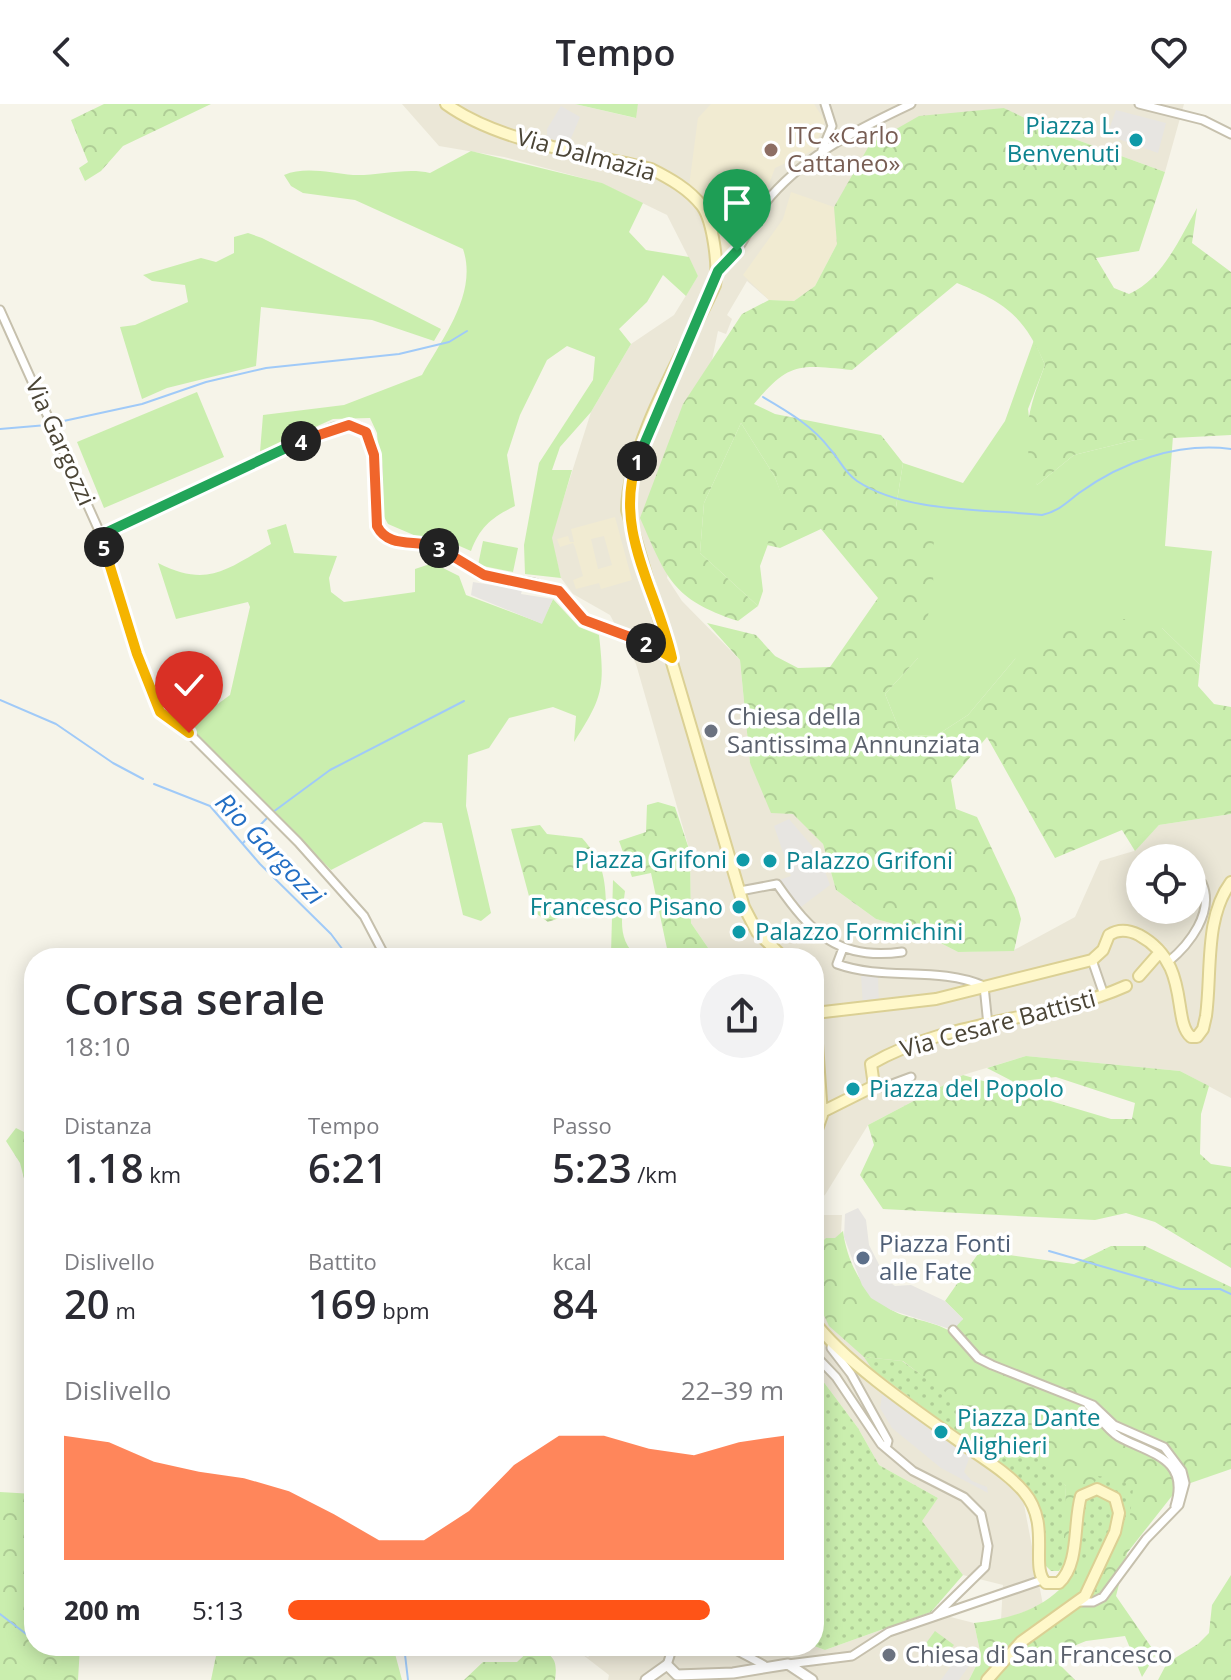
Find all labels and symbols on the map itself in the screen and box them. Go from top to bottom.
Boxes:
place label: Piazza L. Benvenuti [1007,108,1120,169]
place label: ITC «Carlo Cattaneo» [787,118,900,179]
street label: Via Dalmazia [513,119,660,188]
marker: Piazza L. Benvenuti [1127,131,1145,149]
marker: ITC «Carlo Cattaneo» [762,141,780,159]
pin [703,169,771,251]
street label: Via Gargozzi [19,372,104,510]
pin: 4 [281,421,321,461]
pin: 1 [617,441,657,481]
pin: 5 [84,527,124,567]
pin: 3 [419,528,459,568]
pin: 2 [626,623,666,663]
pin [155,651,223,733]
place label: Chiesa della Santissima Annunziata [727,699,980,760]
marker: Chiesa della Santissima Annunziata [702,722,720,740]
water label: Rio Gargozzi [208,784,334,913]
place label: Piazza Grifoni [574,842,727,875]
place label: Palazzo Grifoni [786,843,953,876]
marker: Piazza Grifoni [734,851,752,869]
marker: Palazzo Grifoni [761,852,779,870]
place label: Francesco Pisano [530,889,723,922]
marker: Francesco Pisano [730,898,748,916]
place label: Palazzo Formichini [755,914,963,947]
marker: Palazzo Formichini [730,923,748,941]
street label: Via Cesare Battisti [896,981,1099,1064]
place label: Piazza del Popolo [869,1071,1064,1104]
marker: Piazza del Popolo [844,1080,862,1098]
place label: Piazza Fonti alle Fate [879,1226,1011,1287]
marker: Piazza Fonti alle Fate [854,1249,872,1267]
place label: Piazza Dante Alighieri [957,1400,1100,1461]
marker: Piazza Dante Alighieri [932,1423,950,1441]
place label: Chiesa di San Francesco [905,1637,1172,1670]
marker: Chiesa di San Francesco [880,1646,898,1664]

